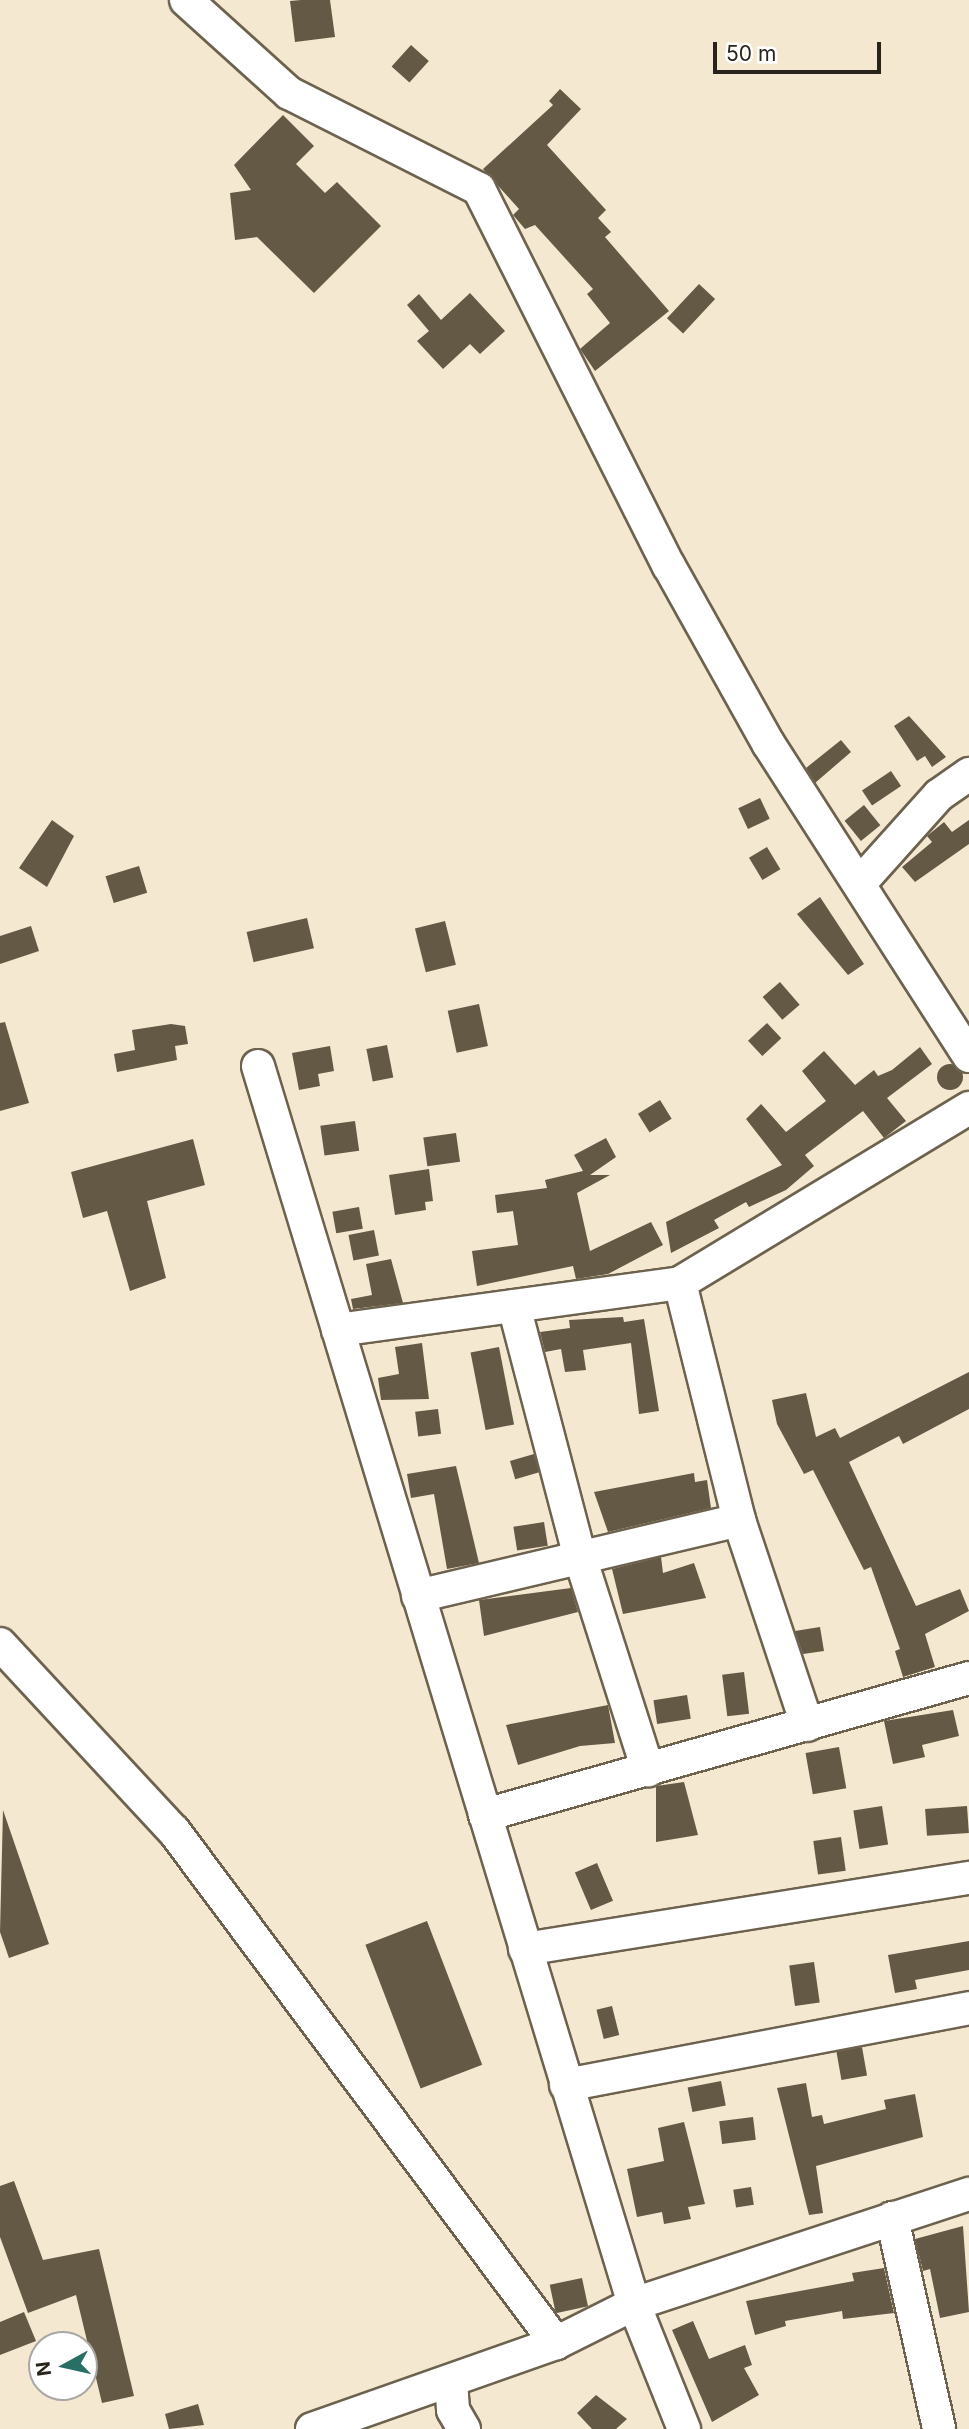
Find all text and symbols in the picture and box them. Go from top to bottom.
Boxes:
scale bar [717,28,885,72]
text: 50 m [726,41,776,66]
north arrow [28,2331,98,2401]
text: N [31,2360,56,2377]

